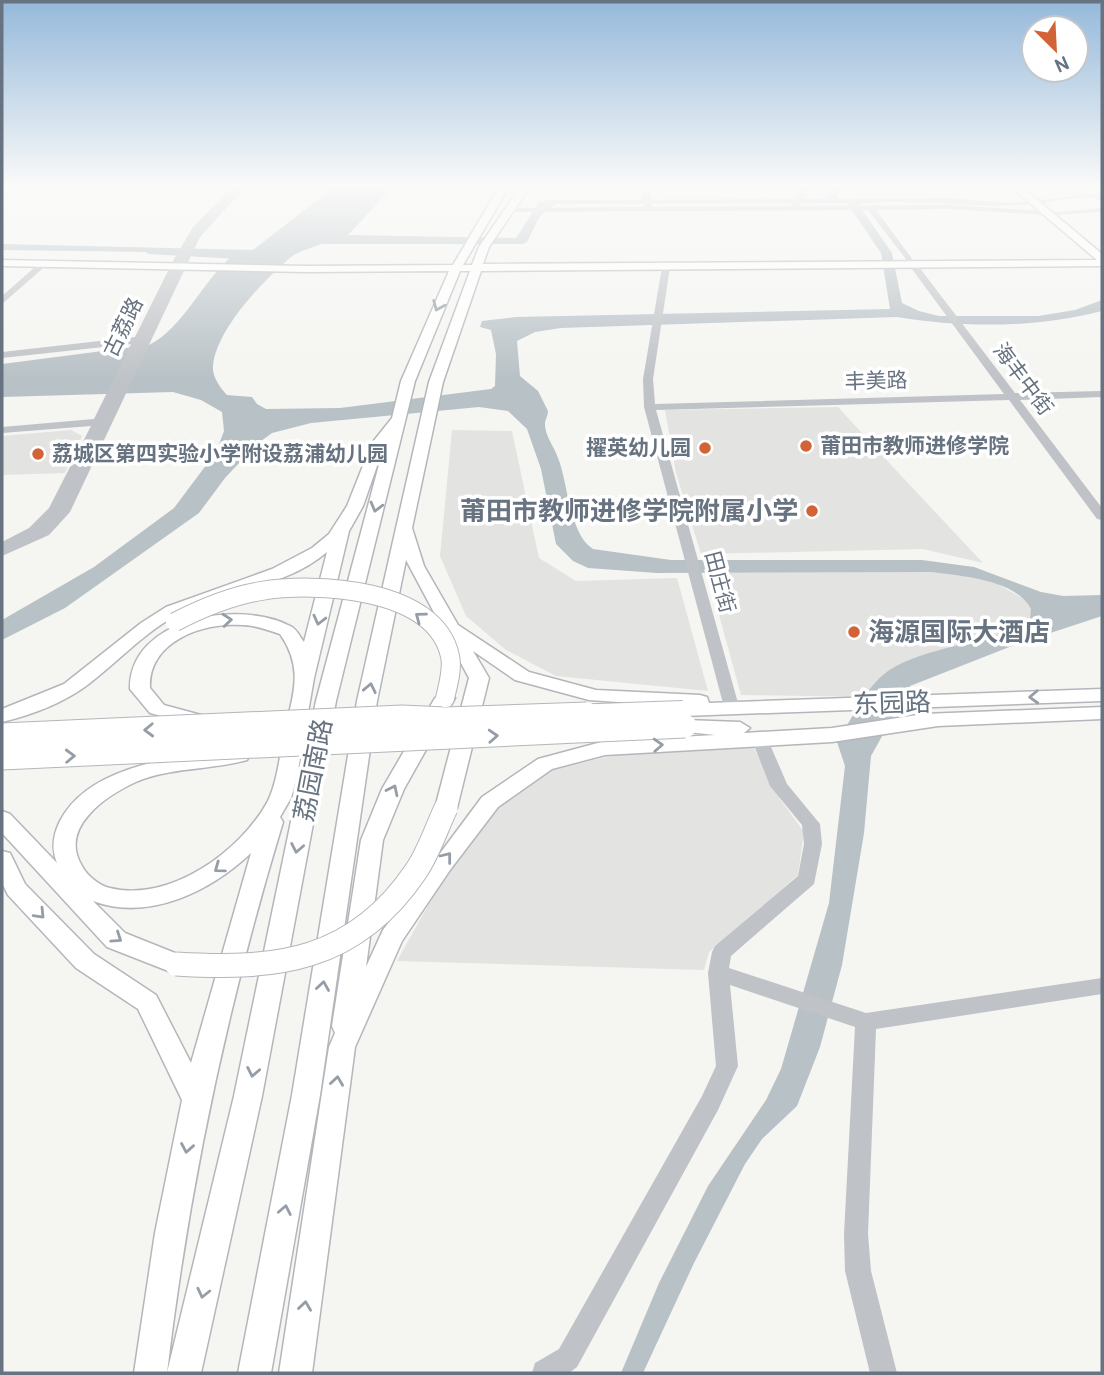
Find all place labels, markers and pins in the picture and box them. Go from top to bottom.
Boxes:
place label: 莆田市教师进修学院 [820,433,1009,458]
place label: 擢英幼儿园 [586,435,691,460]
marker: 莆田市教师进修学院 [798,438,814,454]
marker: 擢英幼儿园 [697,440,713,456]
place label: 荔城区第四实验小学附设荔浦幼儿园 [52,441,388,466]
marker: 荔城区第四实验小学附设荔浦幼儿园 [30,446,46,462]
place label: 莆田市教师进修学院附属小学 [460,495,798,527]
marker: 莆田市教师进修学院附属小学 [804,503,820,519]
place label: 海源国际大酒店 [868,616,1050,648]
marker: 海源国际大酒店 [846,624,862,640]

